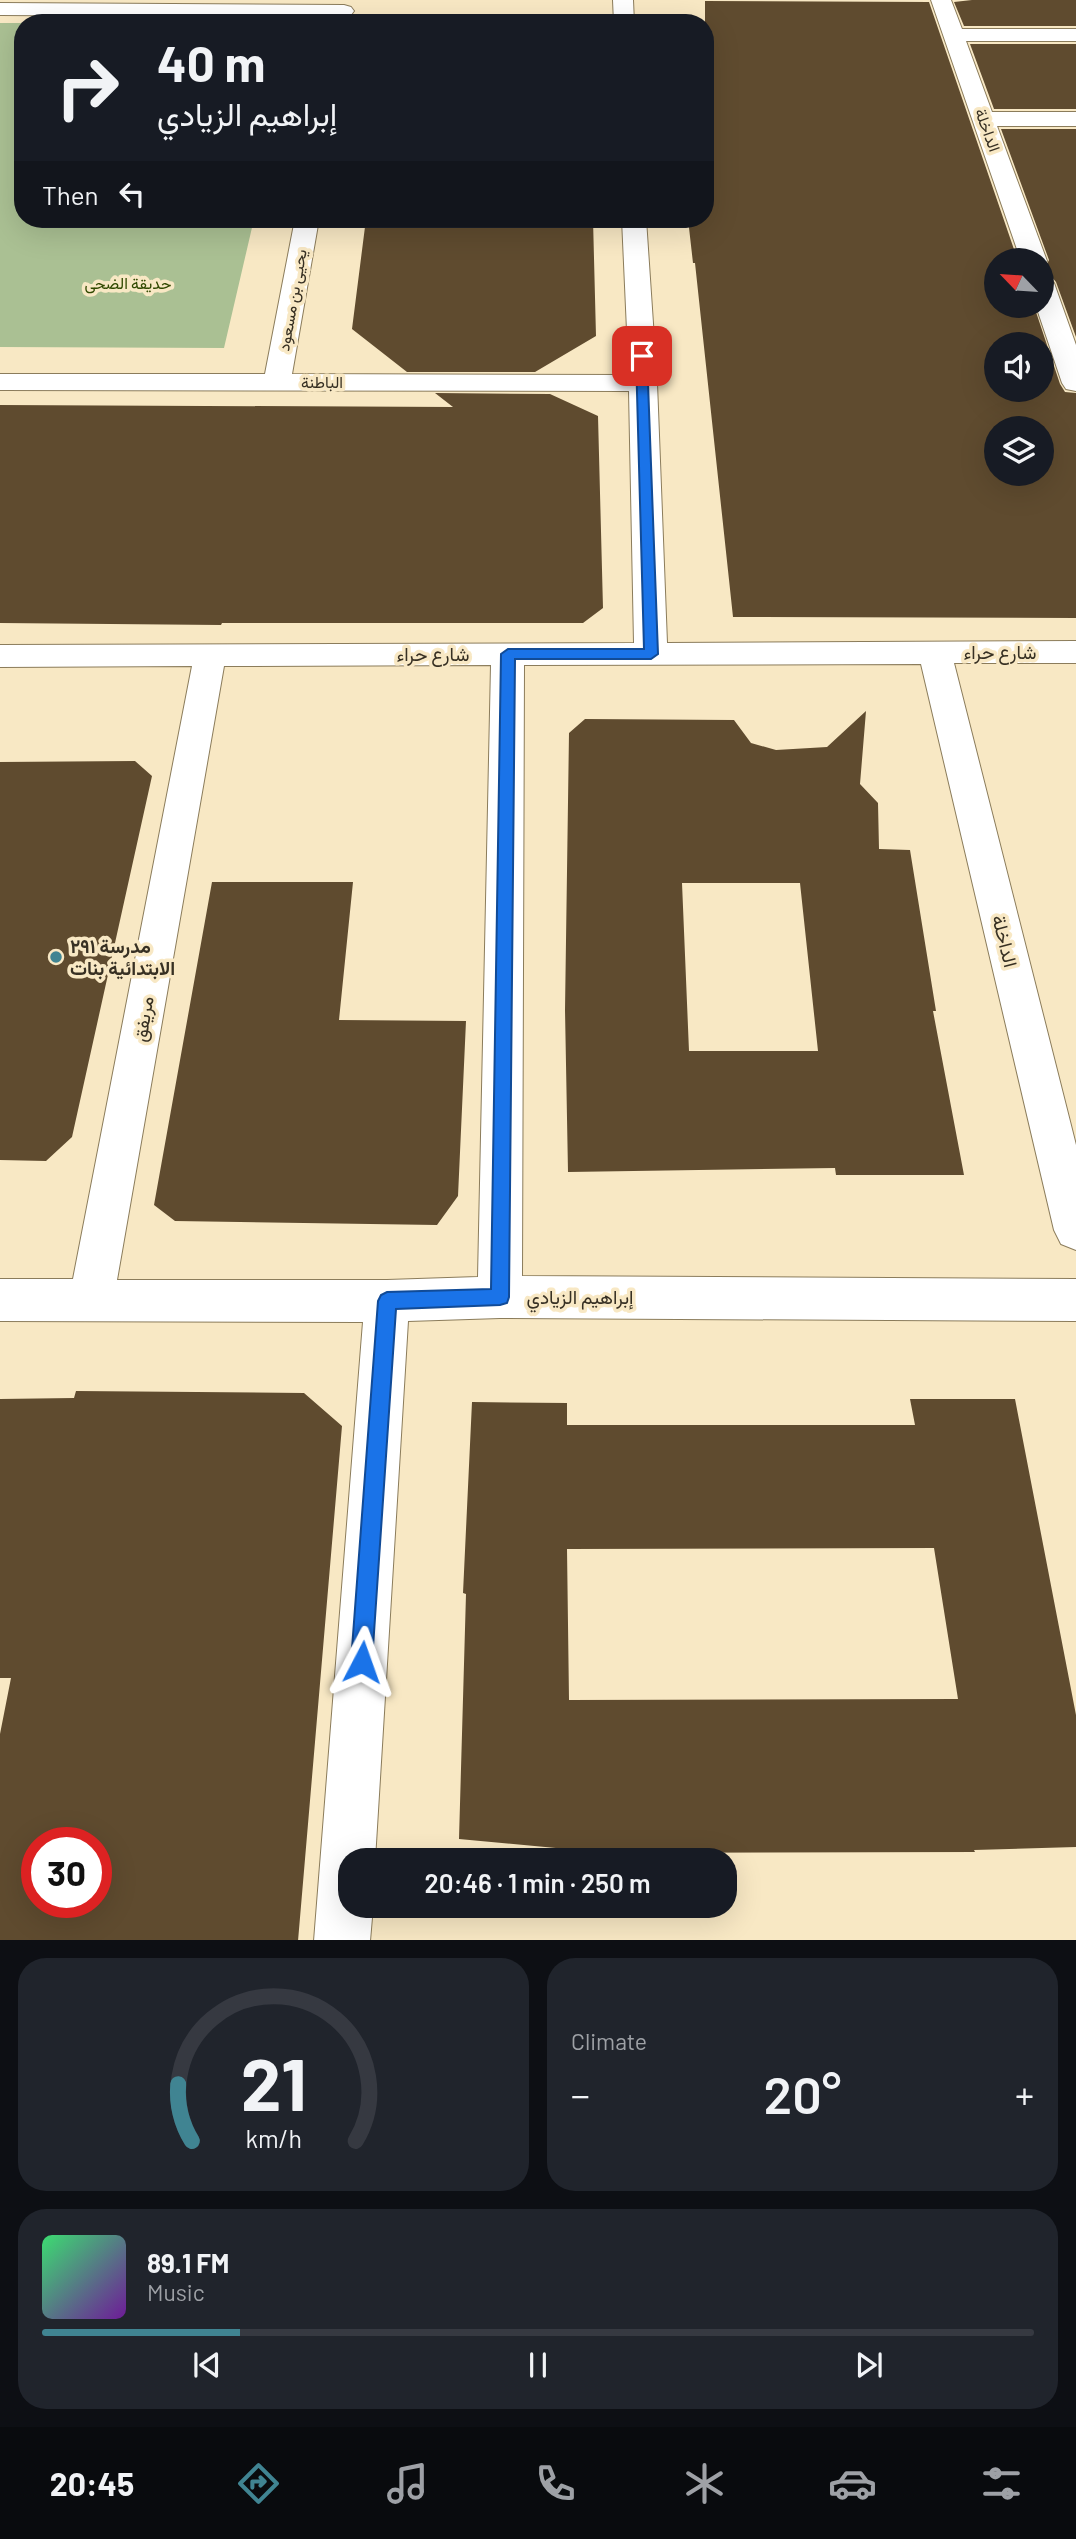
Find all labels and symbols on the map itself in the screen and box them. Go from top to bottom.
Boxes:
street label: الداخلة [972,106,1005,154]
street label: يحيى بن مسعود [273,248,312,353]
north arrow [984,248,1054,318]
park label: حديقة الضحى [84,273,172,294]
pin [612,326,672,386]
street label: الباطنة [301,372,343,392]
street label: شارع حراء [964,640,1036,665]
street label: شارع حراء [397,642,469,667]
street label: الداخلة [988,912,1023,969]
place label: مدرسة ٢٩١ الابتدائية بنات [70,934,175,980]
marker: مدرسة ٢٩١ الابتدائية بنات [48,949,64,965]
street label: مريفق [127,994,159,1044]
street label: إبراهيم الزيادي [526,1285,634,1313]
position arrow [325,1625,399,1699]
speed limit sign: 30 [21,1827,112,1918]

